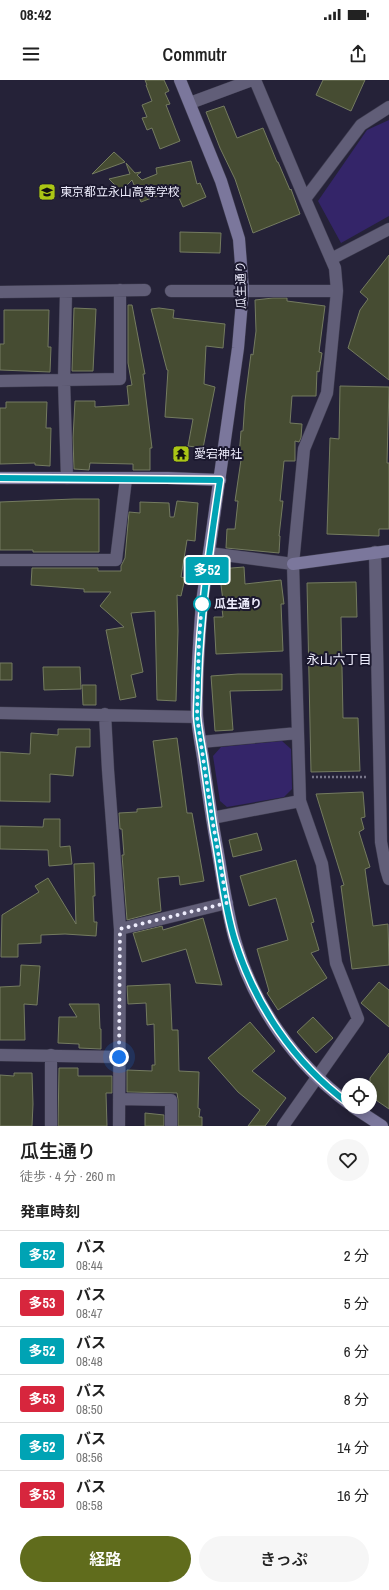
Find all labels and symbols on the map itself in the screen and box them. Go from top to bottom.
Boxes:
school or university icon: 東京都立永山高等学校 [37,182,57,202]
place label: 東京都立永山高等学校 [60,184,180,200]
street label: 瓜生通り [233,261,249,309]
temple icon: 愛宕神社 [171,444,191,464]
place label: 愛宕神社 [194,446,242,462]
line badge: 多52 [184,557,230,583]
marker: 瓜生通り [193,595,211,613]
place label: 瓜生通り [214,596,262,612]
district label: 永山六丁目 [306,651,372,668]
your location [109,1047,129,1067]

